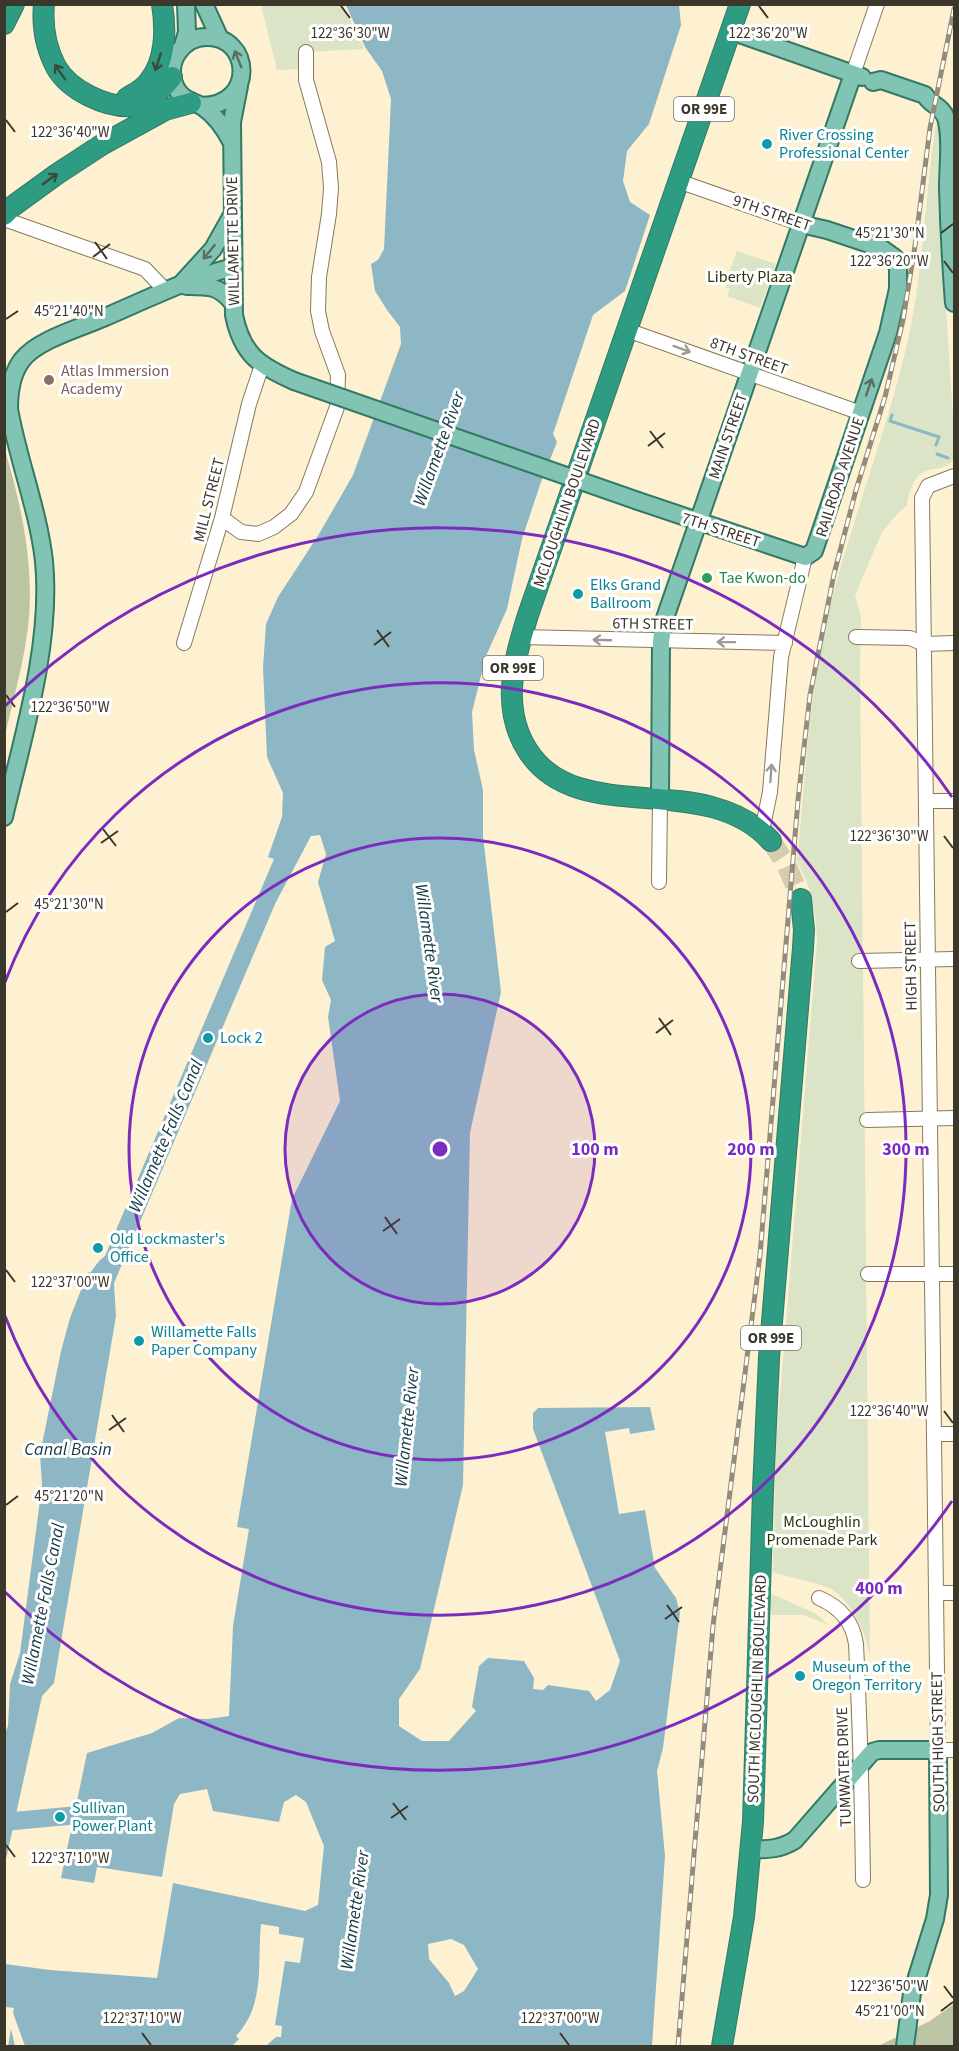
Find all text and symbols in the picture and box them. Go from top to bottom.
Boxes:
text: 122°36'30"W [310,23,390,44]
text: 122°36'20"W [728,23,808,44]
one-way arrow [231,51,242,69]
one-way arrow [152,52,163,71]
one-way arrow [54,64,66,80]
road number: OR 99E [674,97,734,121]
text: 122°36'40"W [30,122,110,143]
place label: River Crossing Professional Center [779,124,910,164]
marker: River Crossing Professional Center [760,137,774,151]
one-way arrow [42,173,58,185]
street label: WILLAMETTE DRIVE [221,176,245,306]
street label: 9TH STREET [730,189,815,237]
text: 45°21'30"N [855,223,925,244]
one-way arrow [202,244,215,260]
text: 122°36'20"W [849,251,929,272]
park label: Liberty Plaza [707,266,793,288]
text: 45°21'40"N [34,301,104,322]
street label: 8TH STREET [707,332,791,380]
one-way arrow [672,345,691,356]
place label: Atlas Immersion Academy [61,360,169,400]
marker: Atlas Immersion Academy [42,373,56,387]
one-way arrow [865,378,876,397]
water label: Willamette River [407,388,472,510]
street label: MAIN STREET [703,390,753,482]
street label: RAILROAD AVENUE [810,414,870,540]
street label: MCLOUGHLIN BOULEVARD [528,416,606,590]
street label: MILL STREET [188,455,230,544]
street label: 7TH STREET [679,507,764,553]
place label: Tae Kwon-do [719,567,806,589]
marker: Tae Kwon-do [700,571,714,585]
place label: Elks Grand Ballroom [590,574,661,614]
marker: Elks Grand Ballroom [571,587,585,601]
street label: 6TH STREET [612,612,694,636]
one-way arrow [593,634,613,645]
one-way arrow [717,636,737,648]
road number: OR 99E [483,656,543,680]
text: 122°36'50"W [30,697,110,718]
one-way arrow [766,764,777,784]
text: 122°36'30"W [849,826,929,847]
water label: Willamette River [408,882,450,1005]
text: 45°21'30"N [34,894,104,915]
street label: HIGH STREET [899,921,923,1011]
place label: Lock 2 [220,1027,263,1049]
marker: Lock 2 [201,1031,215,1045]
water label: Willamette Falls Canal [123,1055,210,1216]
text: 100 m [571,1137,619,1162]
text: 200 m [727,1137,775,1162]
text: 300 m [882,1137,930,1162]
centre of rings [430,1139,450,1159]
place label: Old Lockmaster's Office [110,1228,225,1268]
marker: Old Lockmaster's Office [91,1241,105,1255]
text: 122°37'00"W [30,1272,110,1293]
place label: Willamette Falls Paper Company [151,1321,258,1361]
road number: OR 99E [741,1326,801,1350]
marker: Willamette Falls Paper Company [132,1334,146,1348]
water label: Willamette River [388,1365,426,1488]
text: 122°36'40"W [849,1401,929,1422]
water label: Canal Basin [24,1437,112,1462]
text: 45°21'20"N [34,1486,104,1507]
park label: McLoughlin Promenade Park [766,1511,878,1551]
water label: Willamette Falls Canal [15,1521,71,1687]
street label: SOUTH MCLOUGHLIN BOULEVARD [742,1574,772,1804]
text: 400 m [855,1576,903,1601]
place label: Museum of the Oregon Territory [812,1656,923,1696]
marker: Museum of the Oregon Territory [793,1669,807,1683]
street label: SOUTH HIGH STREET [926,1671,950,1813]
street label: TUMWATER DRIVE [831,1707,857,1827]
place label: Sullivan Power Plant [72,1797,153,1837]
marker: Sullivan Power Plant [53,1810,67,1824]
text: 122°37'10"W [30,1848,110,1869]
water label: Willamette River [334,1848,376,1971]
text: 122°36'50"W [849,1976,929,1997]
text: 45°21'00"N [855,2001,925,2022]
text: 122°37'10"W [102,2008,182,2029]
text: 122°37'00"W [520,2008,600,2029]

